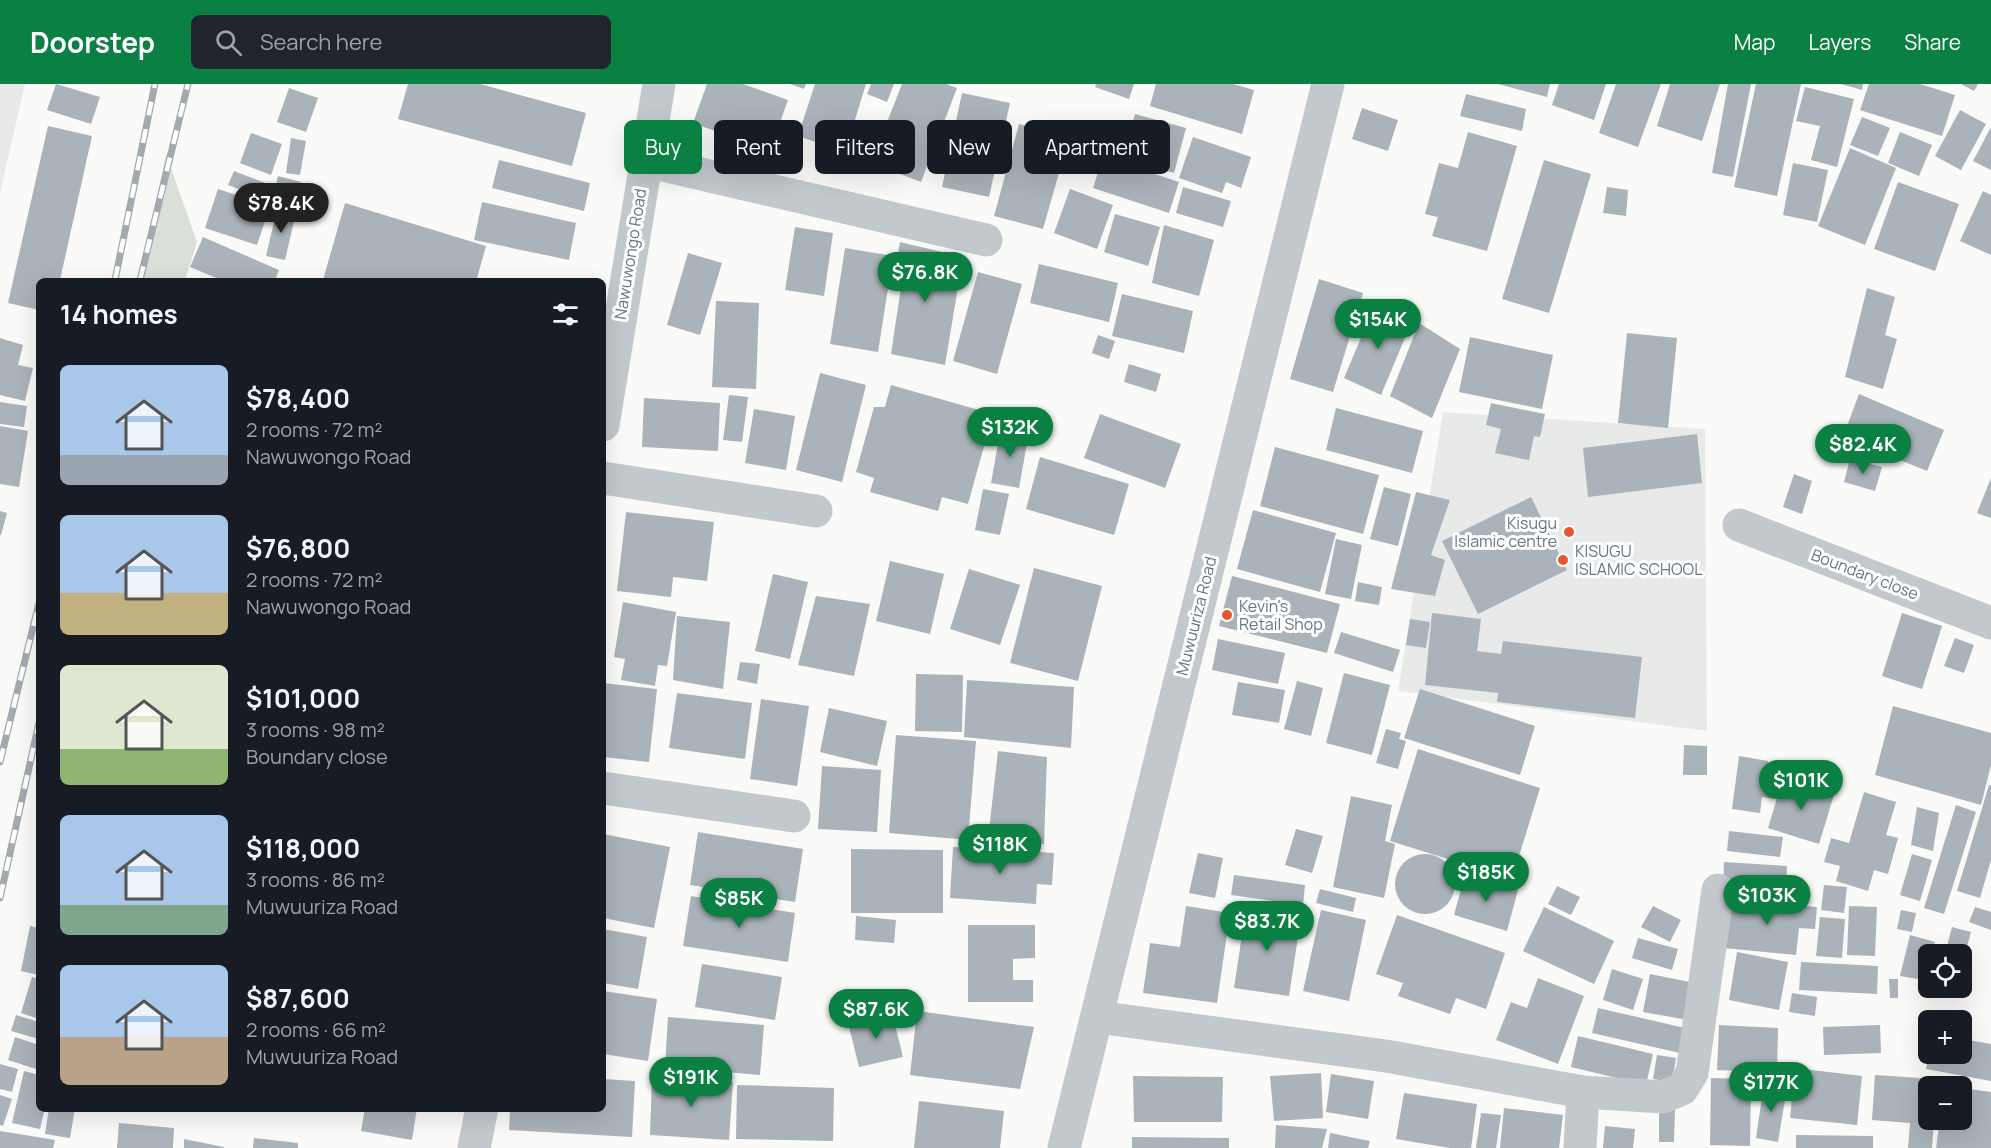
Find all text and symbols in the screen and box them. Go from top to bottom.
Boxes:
search box [191,15,611,69]
text: Doorstep [30,23,155,61]
icon: search [212,26,245,59]
text: Search here [260,27,382,57]
text: Map [1734,28,1775,56]
text: Layers [1808,28,1871,56]
text: Share [1904,28,1961,56]
chip: Buy [624,120,702,174]
chip: Rent [714,120,803,174]
chip: Filters [815,120,915,174]
chip: New [927,120,1012,174]
chip: Apartment [1024,120,1170,174]
pin: $78.4K [232,183,330,234]
street label: Nawuwongo Road [609,187,651,321]
text: $78.4K [248,189,314,216]
pin: $76.8K [876,252,974,303]
text: $76.8K [892,258,958,285]
text: 14 homes [60,296,178,332]
icon: filters [549,298,582,331]
pin: $154K [1336,299,1420,350]
text: $154K [1349,305,1407,332]
text: $78,400 [246,380,350,416]
icon: home [108,389,180,461]
pin: $132K [968,407,1052,458]
text: $132K [981,413,1039,440]
text: 2 rooms · 72 m² [246,416,382,443]
pin: $82.4K [1814,424,1912,475]
text: $82.4K [1829,430,1897,457]
text: Nawuwongo Road [246,443,411,470]
place label: Kisugu Islamic centre [1454,512,1557,552]
marker: Kisugu Islamic centre [1562,525,1576,539]
text: $76,800 [246,530,350,566]
icon: home [108,539,180,611]
place label: KISUGU ISLAMIC SCHOOL [1575,540,1702,580]
street label: Boundary close [1808,543,1922,605]
marker: KISUGU ISLAMIC SCHOOL [1556,553,1570,567]
street label: Muwuuriza Road [1171,554,1221,678]
text: 2 rooms · 72 m² [246,566,382,593]
text: Nawuwongo Road [246,593,411,620]
place label: Kevin's Retail Shop [1239,595,1323,635]
marker: Kevin's Retail Shop [1220,608,1234,622]
text: $101,000 [246,680,360,716]
icon: home [108,689,180,761]
text: 3 rooms · 98 m² [246,716,385,743]
text: Boundary close [246,743,388,770]
pin: $101K [1759,760,1843,811]
text: $101K [1773,766,1829,793]
pin: $118K [958,824,1042,875]
text: $118,000 [246,830,360,866]
text: $118K [972,830,1028,857]
icon: home [108,839,180,911]
pin: $185K [1444,852,1528,903]
text: $185K [1457,858,1515,885]
text: 3 rooms · 86 m² [246,866,385,893]
pin: $103K [1725,875,1809,926]
pin: $85K [703,878,775,929]
text: $103K [1737,881,1797,908]
text: $85K [714,884,764,911]
text: Muwuuriza Road [246,893,398,920]
pin: $83.7K [1218,901,1316,952]
text: $83.7K [1234,907,1300,934]
map controls [1918,944,1972,1130]
button: locate [1918,944,1972,998]
text: $87,600 [246,980,350,1016]
icon: home [108,989,180,1061]
pin: $87.6K [827,989,925,1040]
text: $87.6K [843,995,909,1022]
button: + [1918,1010,1972,1064]
text: 2 rooms · 66 m² [246,1016,386,1043]
text: Muwuuriza Road [246,1043,398,1070]
pin: $191K [649,1057,733,1108]
pin: $177K [1729,1062,1813,1113]
text: $191K [663,1063,719,1090]
text: $177K [1743,1068,1799,1095]
button: − [1918,1076,1972,1130]

